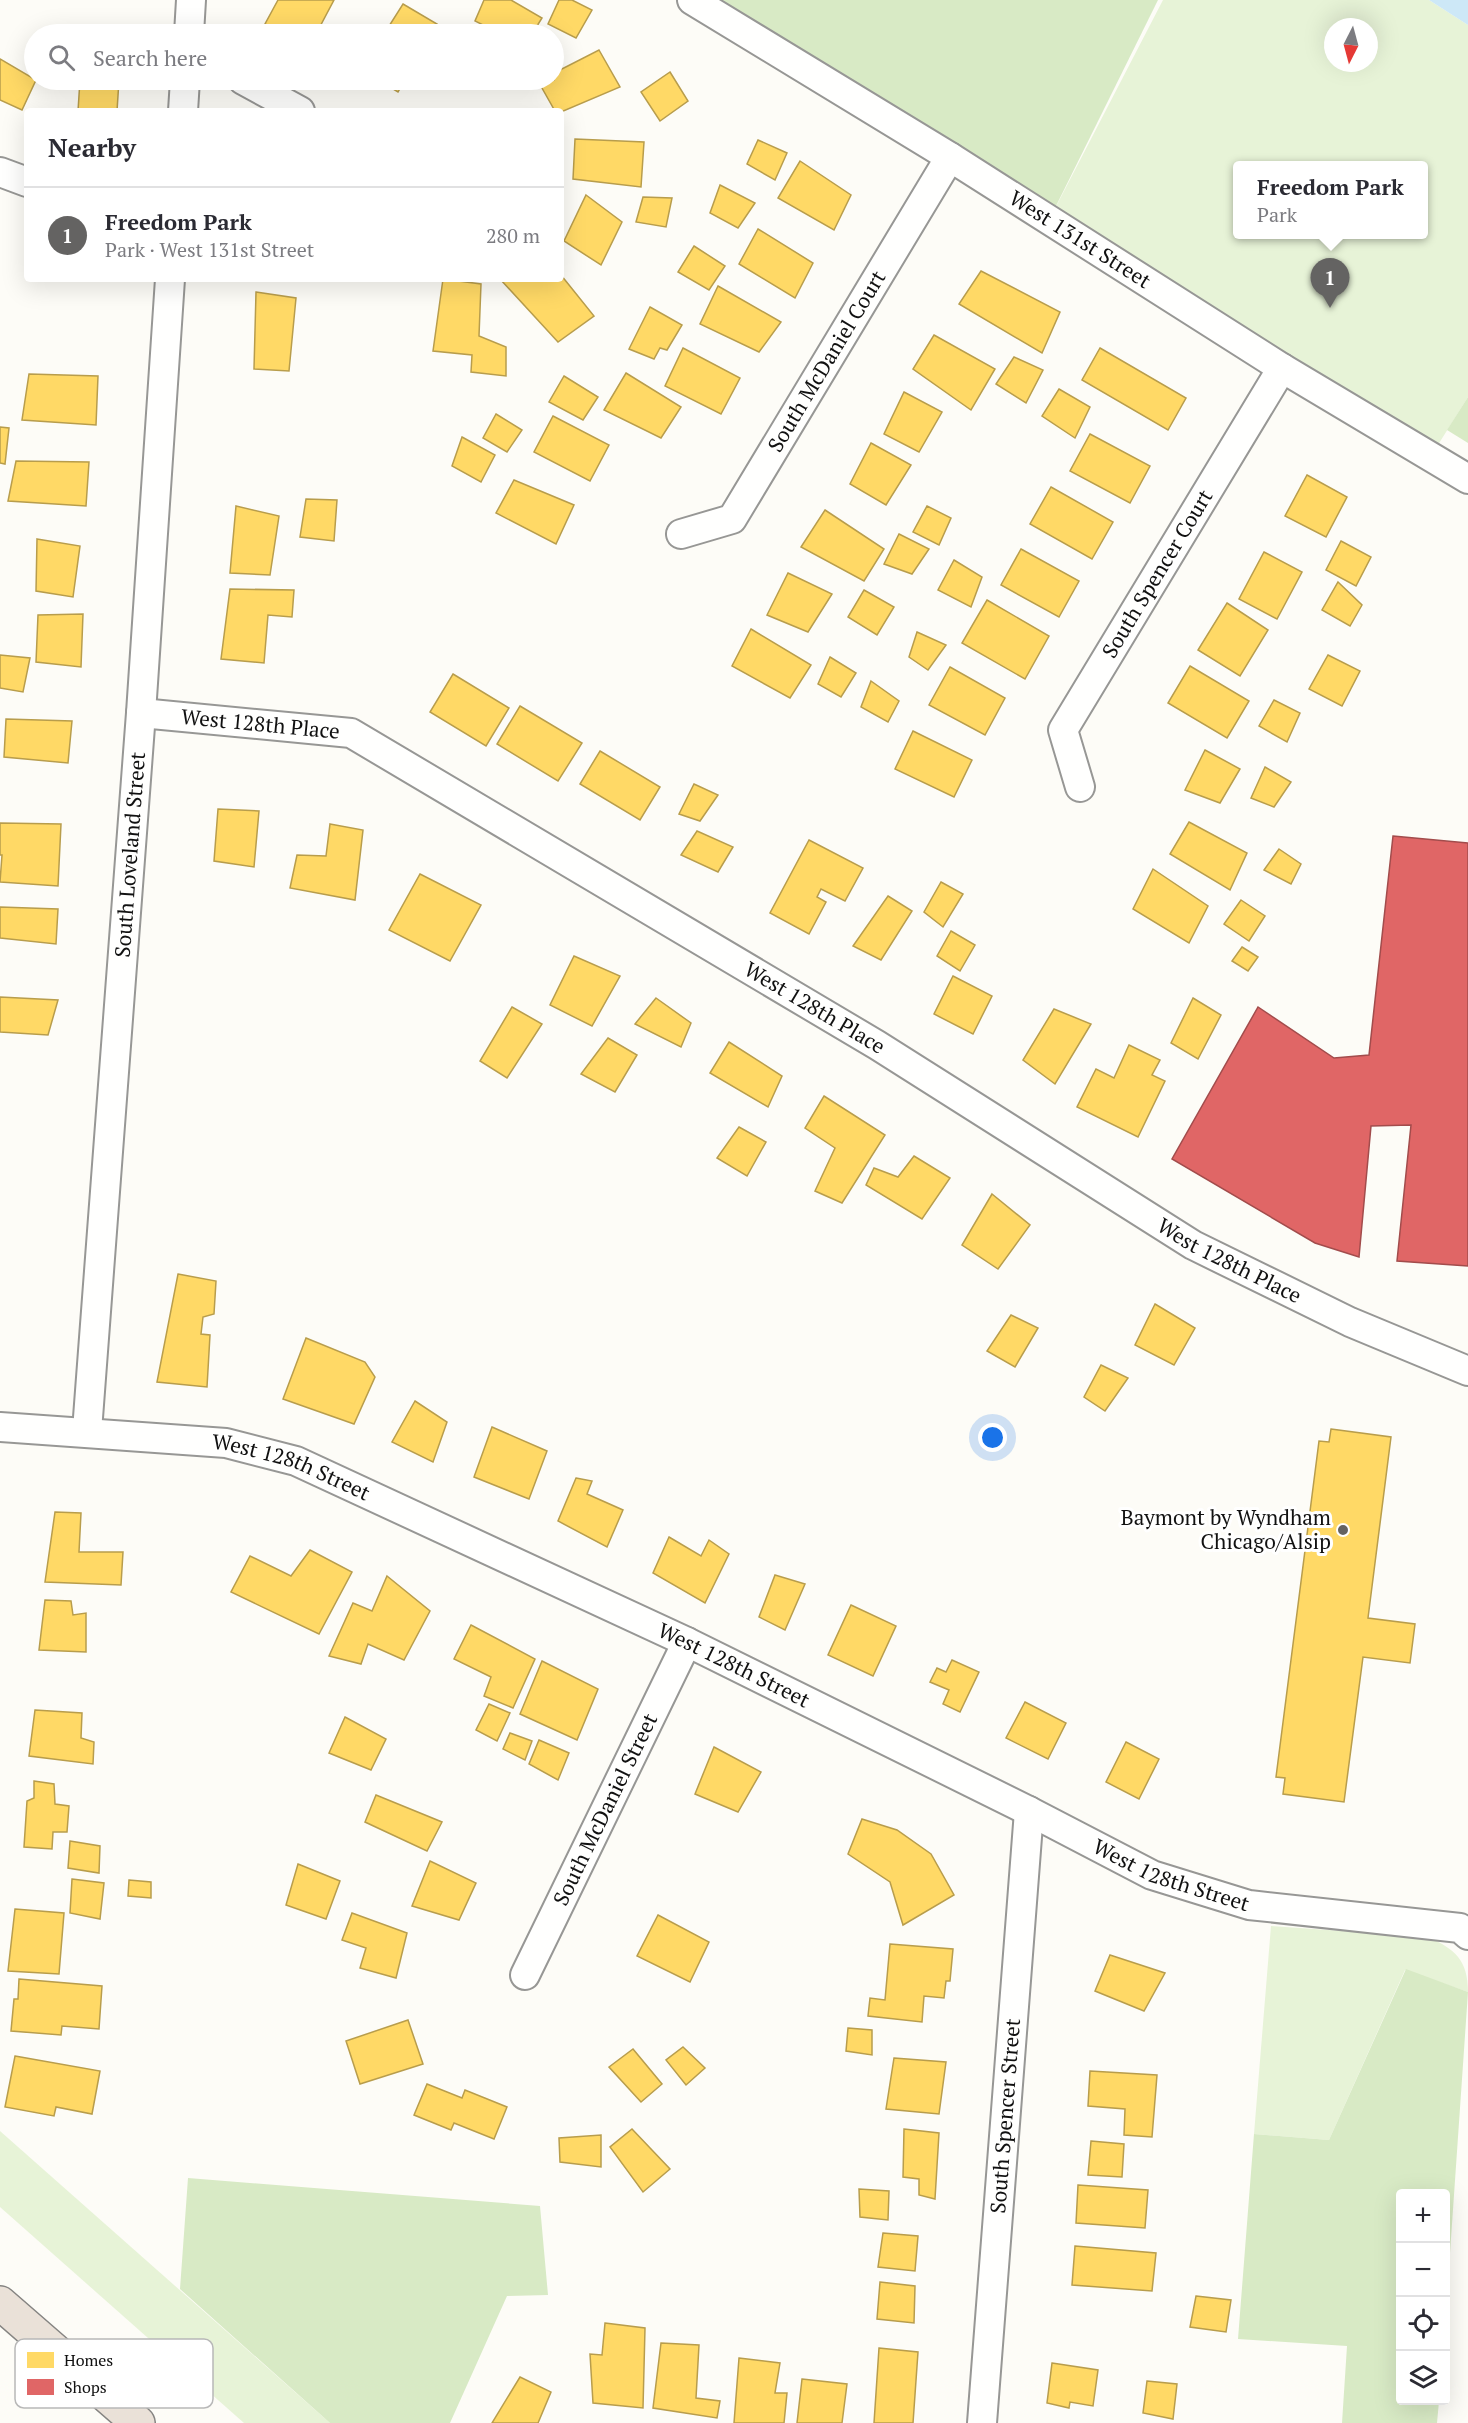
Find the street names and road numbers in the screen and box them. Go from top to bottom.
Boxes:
street label: West 131st Street [1004,183,1157,294]
street label: South McDaniel Court [761,265,892,457]
street label: South Spencer Court [1095,484,1218,663]
street label: West 128th Place [180,702,341,745]
street label: South Loveland Street [108,751,151,958]
street label: West 128th Place [740,955,891,1060]
street label: West 128th Place [1152,1211,1307,1309]
street label: West 128th Street [212,1427,375,1507]
street label: West 128th Street [654,1616,815,1714]
street label: South McDaniel Street [546,1708,663,1910]
street label: West 128th Street [1089,1832,1253,1917]
street label: South Spencer Street [983,2017,1026,2214]

